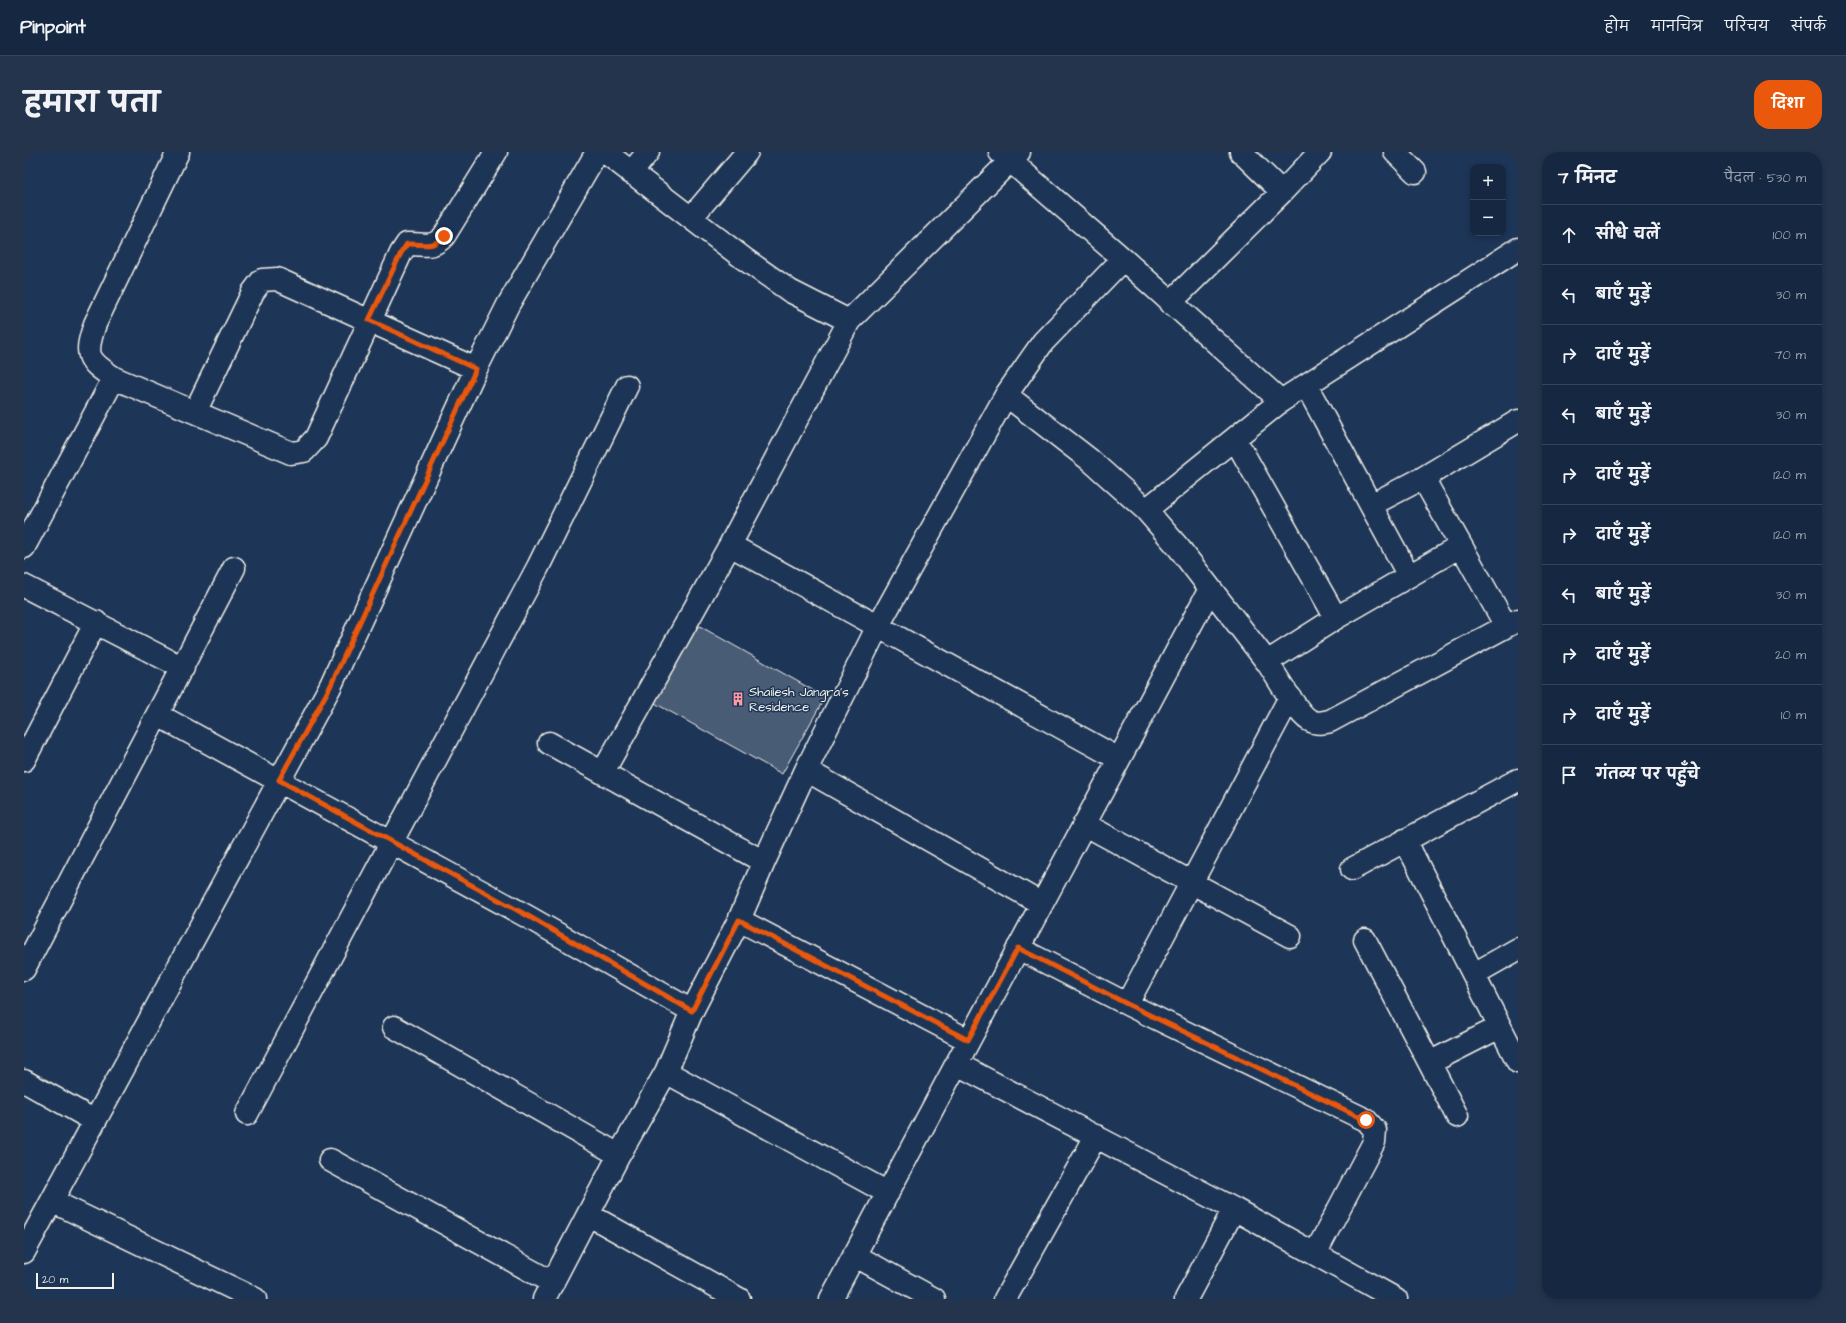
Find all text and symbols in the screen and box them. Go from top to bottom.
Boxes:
text: Pinpoint [20,14,86,41]
text: होम [1605,17,1629,37]
text: मानचित्र [1651,17,1703,37]
text: परिचय [1725,17,1769,37]
text: संपर्क [1791,17,1826,37]
button: दिशा [1754,80,1822,129]
text: हमारा पता [24,84,160,123]
map controls [1470,164,1506,236]
button: + [1470,164,1506,200]
text: 7 मिनट [1558,166,1617,190]
text: पैदल · 530 m [1724,169,1806,187]
button: − [1470,200,1506,236]
icon: ahead [1558,224,1580,246]
text: सीधे चलें [1596,224,1660,245]
text: 100 m [1773,226,1806,244]
route end [435,227,453,245]
icon: left [1558,284,1580,306]
text: बाएँ मुड़ें [1596,284,1651,305]
text: 30 m [1776,286,1806,304]
icon: right [1558,344,1580,366]
text: दाएँ मुड़ें [1596,344,1650,365]
text: 70 m [1774,346,1806,364]
icon: left [1558,404,1580,426]
text: बाएँ मुड़ें [1596,404,1651,425]
text: 30 m [1776,406,1806,424]
icon: right [1558,464,1580,486]
text: दाएँ मुड़ें [1596,464,1650,485]
text: 120 m [1773,466,1806,484]
icon: right [1558,524,1580,546]
text: दाएँ मुड़ें [1596,524,1650,545]
text: 120 m [1773,526,1806,544]
icon: left [1558,584,1580,606]
text: बाएँ मुड़ें [1596,584,1651,605]
text: 30 m [1776,586,1806,604]
icon: right [1558,644,1580,666]
text: दाएँ मुड़ें [1596,644,1650,665]
text: 20 m [1775,646,1806,664]
place label: Shailesh Jangra's Residence [749,683,849,716]
building icon: Shailesh Jangra's Residence [730,691,746,707]
icon: right [1558,704,1580,726]
text: दाएँ मुड़ें [1596,704,1650,725]
text: 10 m [1781,706,1806,724]
icon: arrive [1558,764,1580,786]
text: गंतव्य पर पहुँचे [1596,764,1699,785]
route start [1357,1111,1375,1129]
scale bar [36,1271,114,1290]
text: 20 m [42,1272,68,1287]

